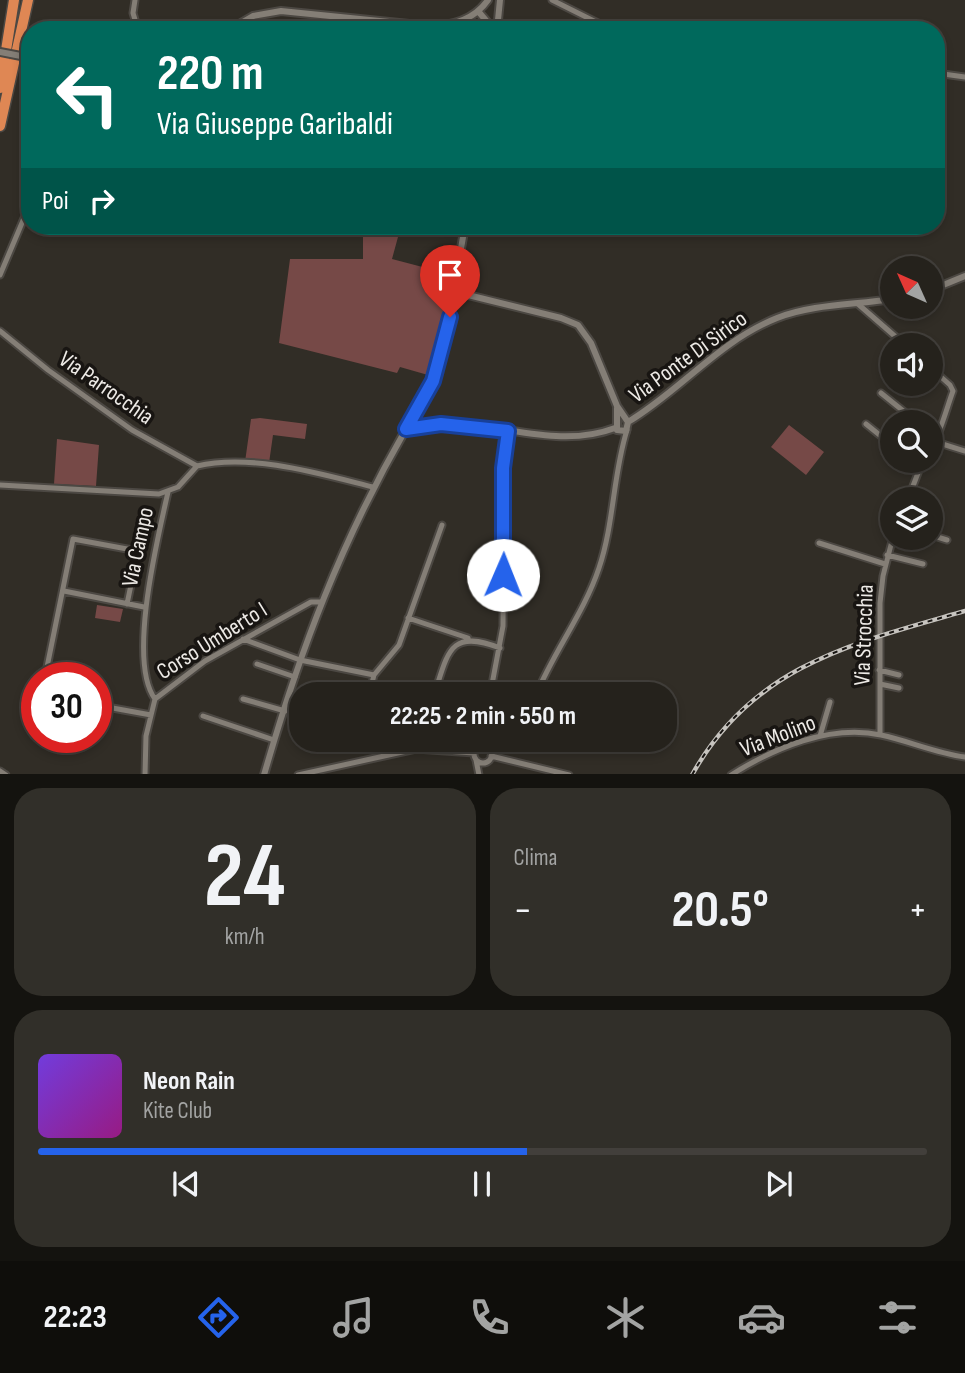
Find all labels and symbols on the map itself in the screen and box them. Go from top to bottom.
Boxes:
pin [420,245,480,317]
north arrow [880,256,943,318]
street label: Via Ponte Di Sirico [624,305,752,409]
street label: Via Parrocchia [53,345,159,431]
street label: Via Campo [116,505,160,589]
position arrow [466,538,540,612]
street label: Via Strocchia [848,584,880,686]
street label: Corso Umberto I [152,596,272,686]
speed limit sign: 30 [21,662,112,753]
street label: Via Molino [736,709,820,763]

